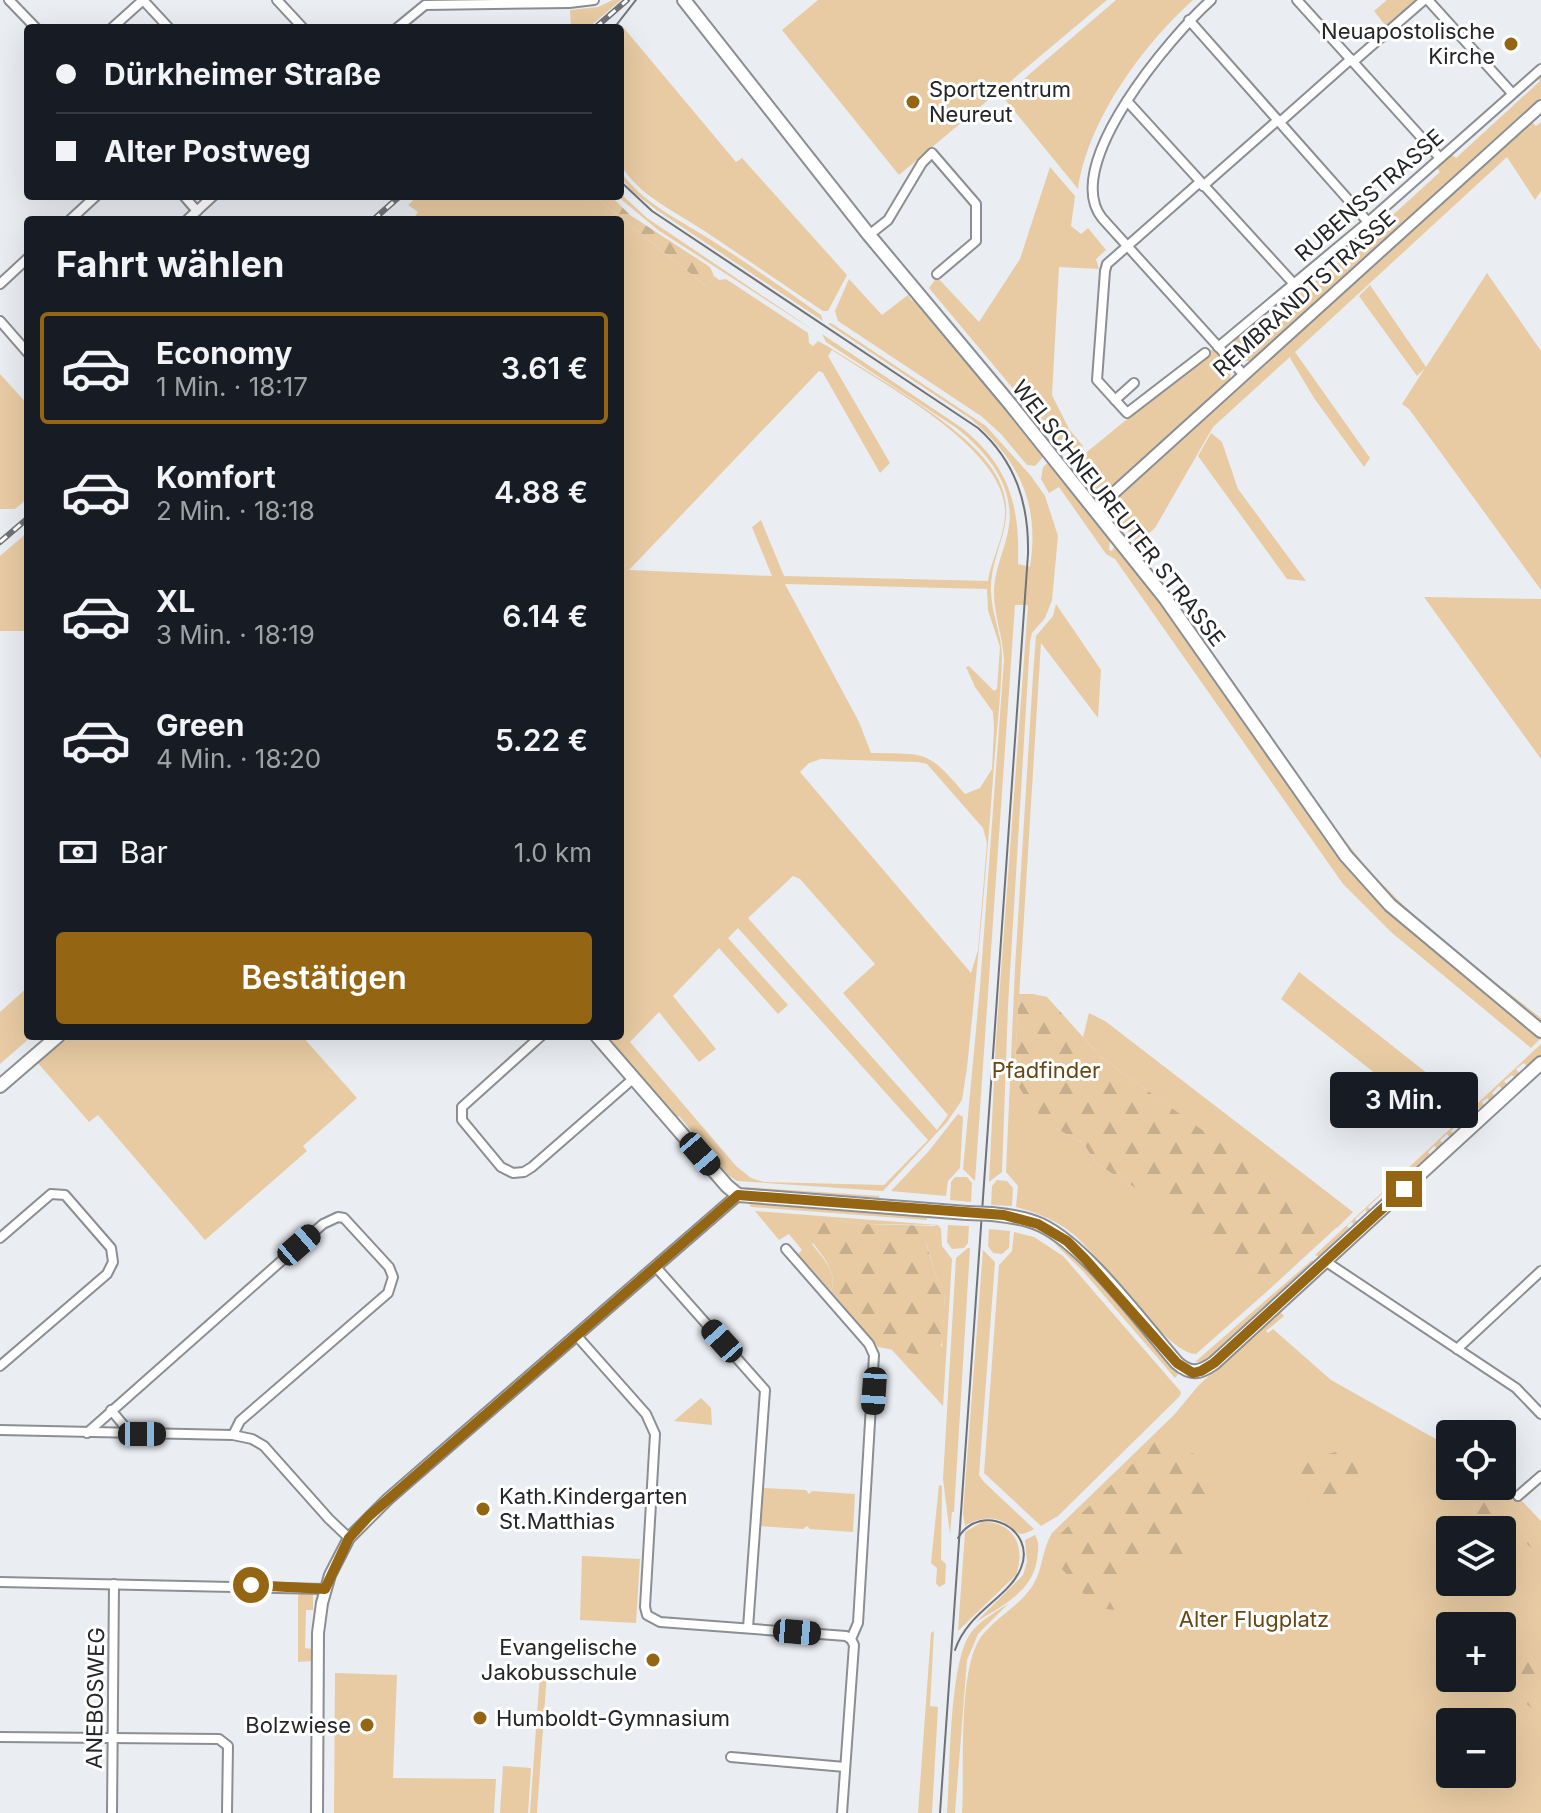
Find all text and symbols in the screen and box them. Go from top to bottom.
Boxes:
place label: Neuapostolische Kirche [1321,18,1495,69]
marker: Neuapostolische Kirche [1502,35,1520,53]
text: Dürkheimer Straße [104,56,381,92]
place label: Sportzentrum Neureut [929,76,1071,127]
marker: Sportzentrum Neureut [904,93,922,111]
street label: RUBENSSTRASSE [1290,124,1448,266]
text: Alter Postweg [104,133,311,169]
street label: REMBRANDTSTRASSE [1208,204,1400,382]
text: Fahrt wählen [56,242,284,286]
icon: car [60,332,132,404]
text: Economy [156,335,292,371]
text: 3.61 € [501,350,588,386]
text: 1 Min. · 18:17 [156,371,308,402]
street label: WELSCHNEUREUTER STRASSE [1007,375,1231,651]
icon: car [60,456,132,528]
text: Komfort [156,459,276,495]
text: 4.88 € [494,474,588,510]
text: 2 Min. · 18:18 [156,495,315,526]
icon: car [60,580,132,652]
text: XL [156,583,195,619]
text: 6.14 € [502,598,588,634]
text: 3 Min. · 18:19 [156,619,315,650]
icon: car [60,704,132,776]
text: Green [156,707,244,743]
text: 5.22 € [495,722,588,758]
text: 4 Min. · 18:20 [156,743,321,774]
icon: cash [56,830,100,874]
text: Bar [120,834,168,870]
text: 1.0 km [514,837,592,868]
button: Bestätigen [56,932,592,1024]
park label: Pfadfinder [992,1057,1100,1083]
callout: 3 Min. [1330,1073,1478,1129]
text: 3 Min. [1365,1084,1443,1115]
car [675,1128,725,1180]
route end [1386,1171,1422,1207]
car [273,1220,325,1270]
car [697,1315,747,1367]
car [860,1366,888,1416]
map controls [1436,1420,1516,1788]
button: locate [1436,1420,1516,1500]
car [118,1422,166,1446]
place label: Kath.Kindergarten St.Matthias [499,1483,688,1534]
marker: Kath.Kindergarten St.Matthias [474,1500,492,1518]
button: layers [1436,1516,1516,1596]
route start [233,1567,269,1603]
park label: Alter Flugplatz [1179,1606,1329,1632]
button: + [1436,1612,1516,1692]
car [772,1618,822,1646]
street label: ANEBOSWEG [81,1627,109,1769]
place label: Evangelische Jakobusschule [481,1634,637,1685]
marker: Evangelische Jakobusschule [644,1651,662,1669]
place label: Humboldt-Gymnasium [496,1705,730,1731]
button: − [1436,1708,1516,1788]
marker: Humboldt-Gymnasium [471,1709,489,1727]
place label: Bolzwiese [245,1712,351,1738]
marker: Bolzwiese [358,1716,376,1734]

